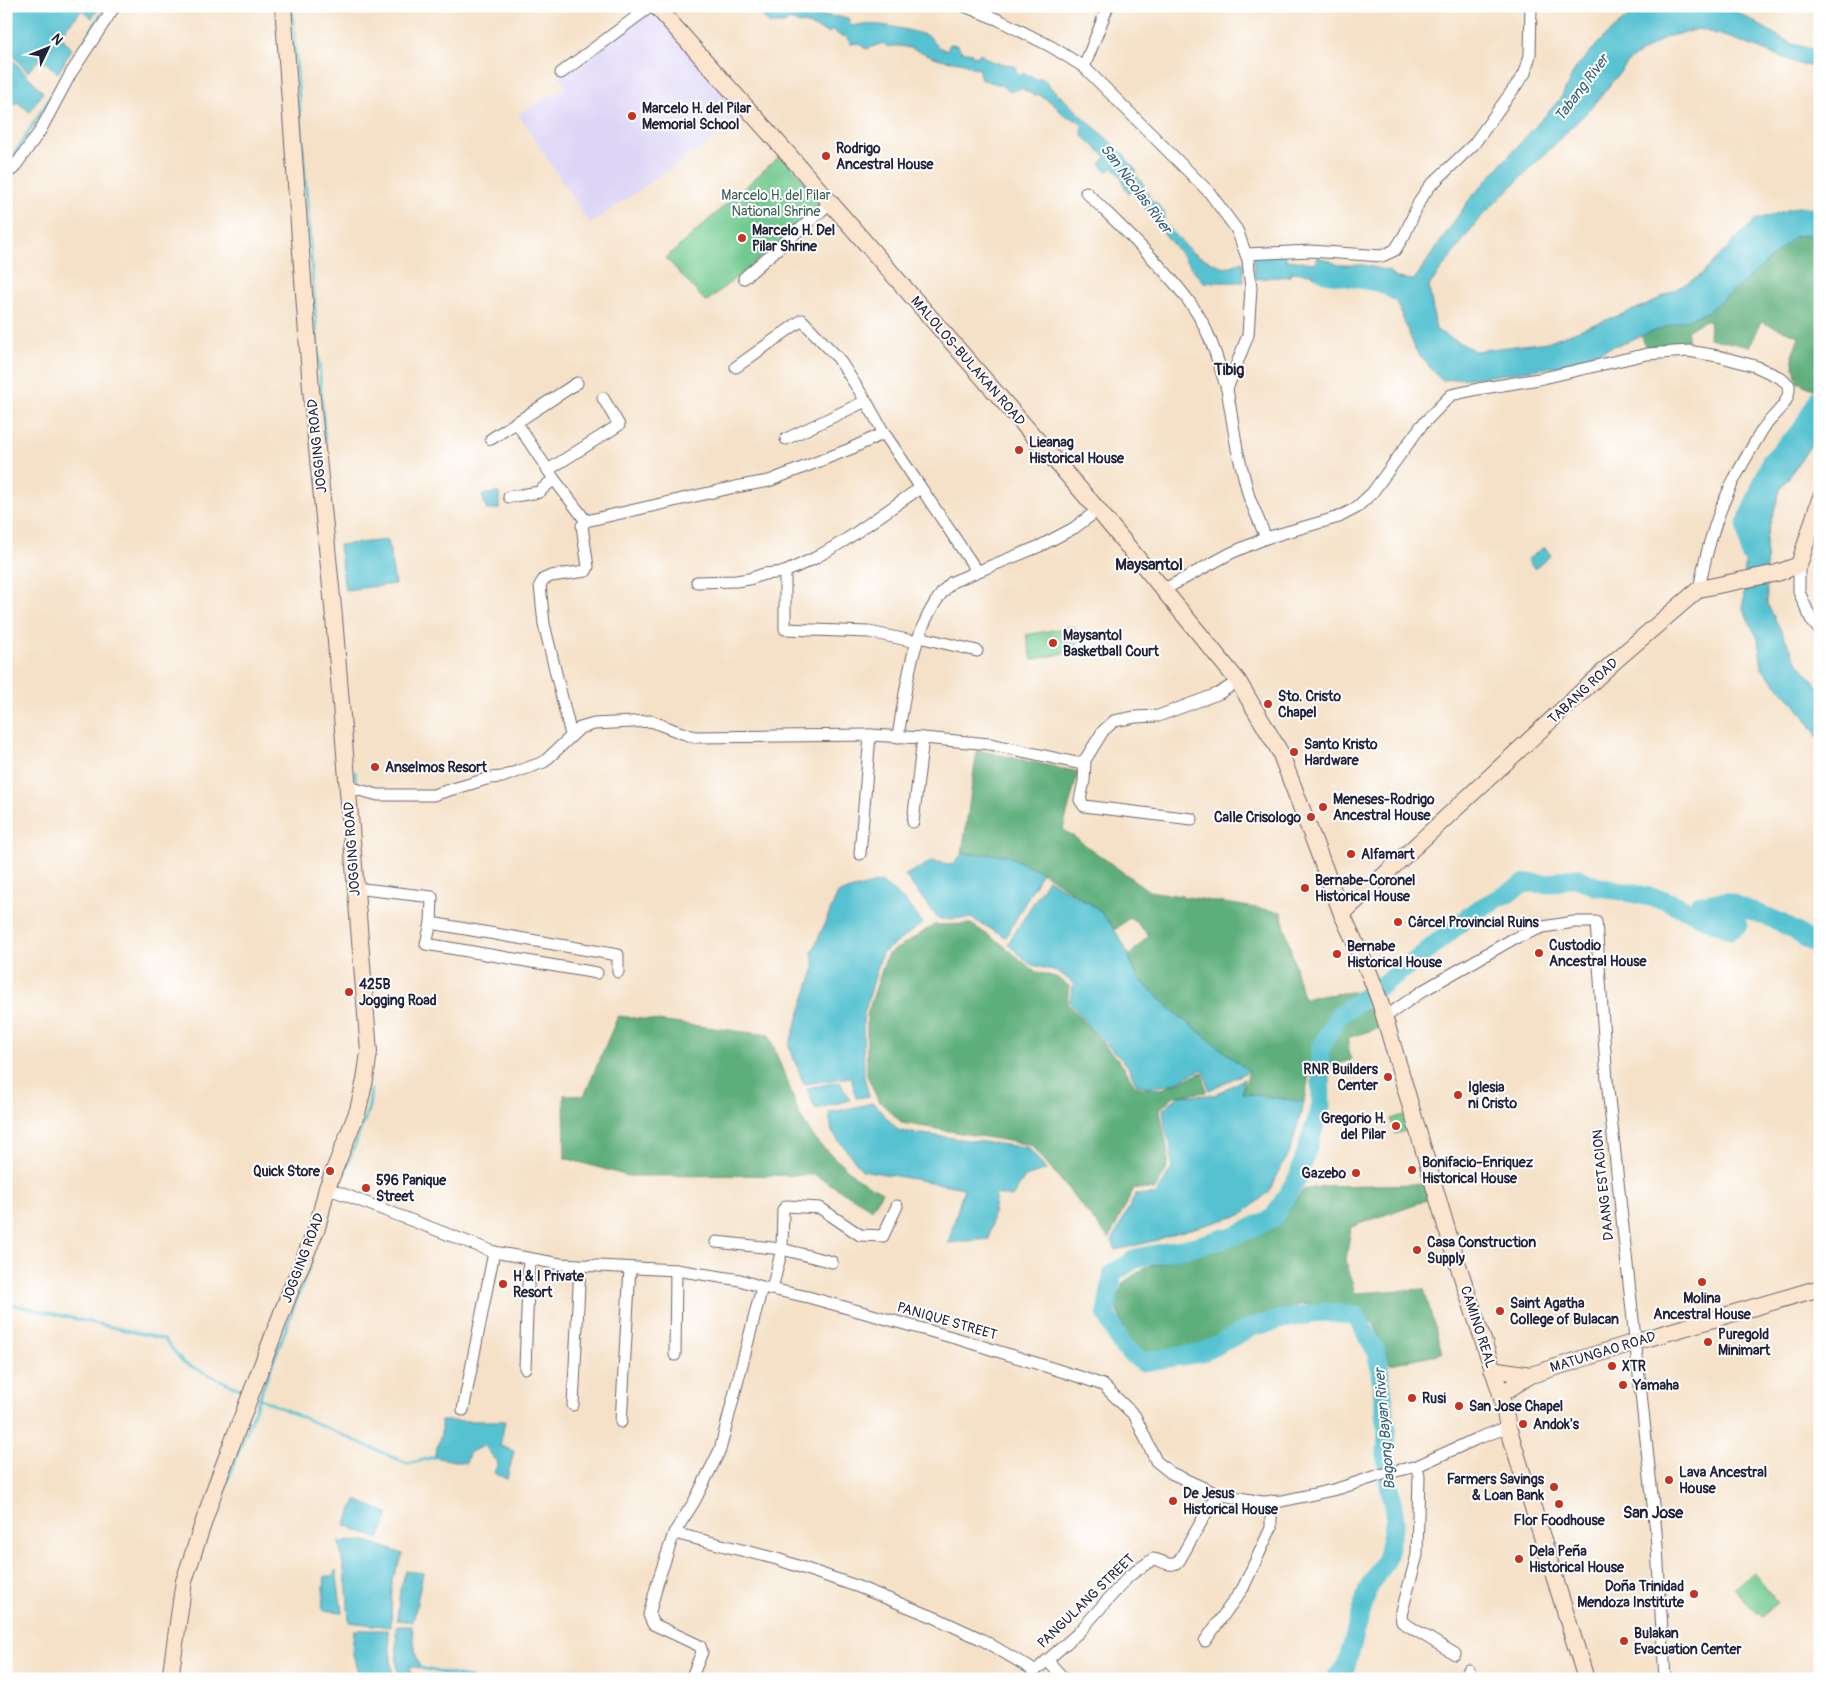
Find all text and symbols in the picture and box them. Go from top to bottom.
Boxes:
north arrow [22,22,72,72]
text: N [48,30,67,49]
water label: Tabang River [1551,49,1614,125]
place label: Marcelo H. del Pilar Memorial School [642,100,752,133]
marker: Marcelo H. del Pilar Memorial School [626,110,638,122]
place label: Rodrigo Ancestral House [836,140,934,173]
water label: San Nicolas River [1096,140,1177,239]
marker: Rodrigo Ancestral House [820,150,832,162]
park label: Marcelo H. del Pilar National Shrine [721,187,831,220]
place label: Marcelo H. Del Pilar Shrine [752,222,835,255]
marker: Marcelo H. Del Pilar Shrine [736,232,748,244]
street label: MALOLOS-BULAKAN ROAD [907,293,1029,429]
district label: Tibig [1213,360,1244,380]
street label: JOGGING ROAD [304,398,330,494]
place label: Lieanag Historical House [1029,434,1125,467]
marker: Lieanag Historical House [1013,444,1025,456]
district label: Maysantol [1115,555,1183,575]
place label: Maysantol Basketball Court [1063,627,1159,660]
marker: Maysantol Basketball Court [1047,637,1059,649]
street label: TABANG ROAD [1544,654,1622,728]
place label: Sto. Cristo Chapel [1278,688,1341,721]
marker: Sto. Cristo Chapel [1262,698,1274,710]
place label: Santo Kristo Hardware [1304,736,1378,769]
marker: Santo Kristo Hardware [1288,746,1300,758]
place label: Anselmos Resort [385,759,487,776]
marker: Anselmos Resort [369,761,381,773]
place label: Meneses-Rodrigo Ancestral House [1333,791,1435,824]
street label: JOGGING ROAD [340,801,364,897]
marker: Meneses-Rodrigo Ancestral House [1317,801,1329,813]
place label: Calle Crisologo [1214,809,1301,826]
marker: Calle Crisologo [1305,811,1317,823]
place label: Alfamart [1361,846,1415,863]
marker: Alfamart [1345,848,1357,860]
place label: Bernabe-Coronel Historical House [1315,872,1415,905]
marker: Bernabe-Coronel Historical House [1299,882,1311,894]
place label: Cárcel Provincial Ruins [1408,914,1539,931]
marker: Cárcel Provincial Ruins [1392,916,1404,928]
place label: Custodio Ancestral House [1549,937,1647,970]
place label: Bernabe Historical House [1347,938,1443,971]
marker: Custodio Ancestral House [1533,947,1545,959]
marker: Bernabe Historical House [1331,948,1343,960]
place label: 425B Jogging Road [359,976,437,1009]
marker: 425B Jogging Road [343,986,355,998]
place label: RNR Builders Center [1303,1061,1379,1094]
marker: RNR Builders Center [1382,1071,1394,1083]
place label: Iglesia ni Cristo [1468,1079,1517,1112]
marker: Iglesia ni Cristo [1452,1089,1464,1101]
place label: Gregorio H. del Pilar [1321,1110,1387,1143]
marker: Gregorio H. del Pilar [1390,1120,1402,1132]
street label: DAANG ESTACION [1589,1129,1617,1241]
place label: Bonifacio-Enriquez Historical House [1422,1154,1534,1187]
place label: Quick Store [253,1163,321,1180]
marker: Bonifacio-Enriquez Historical House [1406,1164,1418,1176]
marker: Quick Store [324,1165,336,1177]
place label: Gazebo [1302,1165,1346,1182]
marker: Gazebo [1350,1167,1362,1179]
place label: 596 Panique Street [376,1172,447,1205]
marker: 596 Panique Street [360,1182,372,1194]
street label: JOGGING ROAD [278,1211,328,1305]
place label: Casa Construction Supply [1427,1234,1536,1267]
marker: Casa Construction Supply [1411,1244,1423,1256]
place label: H & I Private Resort [513,1268,585,1301]
marker: Molina Ancestral House [1696,1276,1708,1288]
marker: H & I Private Resort [497,1278,509,1290]
street label: CAMINO REAL [1457,1284,1499,1370]
place label: Molina Ancestral House [1653,1290,1752,1323]
place label: Saint Agatha College of Bulacan [1510,1295,1619,1328]
street label: PANIQUE STREET [895,1299,999,1343]
marker: Saint Agatha College of Bulacan [1494,1305,1506,1317]
place label: Puregold Minimart [1718,1326,1770,1359]
street label: MATUNGAO ROAD [1548,1328,1658,1376]
marker: Puregold Minimart [1702,1336,1714,1348]
place label: XTR [1622,1358,1646,1375]
marker: XTR [1606,1360,1618,1372]
water label: Bagong Bayan River [1370,1366,1400,1490]
place label: Yamaha [1632,1377,1680,1394]
marker: Yamaha [1617,1379,1629,1391]
place label: Rusi [1422,1390,1446,1407]
marker: Rusi [1406,1392,1418,1404]
place label: San Jose Chapel [1469,1398,1563,1415]
marker: San Jose Chapel [1453,1400,1465,1412]
place label: Andok's [1533,1416,1580,1433]
marker: Andok's [1517,1418,1529,1430]
place label: Lava Ancestral House [1679,1464,1767,1497]
place label: Farmers Savings & Loan Bank [1447,1471,1545,1504]
marker: Lava Ancestral House [1663,1474,1675,1486]
marker: Farmers Savings & Loan Bank [1548,1481,1560,1493]
place label: De Jesus Historical House [1183,1485,1279,1518]
marker: De Jesus Historical House [1167,1495,1179,1507]
marker: Flor Foodhouse [1553,1498,1565,1510]
district label: San Jose [1623,1503,1684,1523]
place label: Flor Foodhouse [1513,1512,1606,1529]
place label: Dela Peña Historical House [1529,1543,1625,1576]
street label: PANGULANG STREET [1034,1550,1138,1652]
marker: Dela Peña Historical House [1513,1553,1525,1565]
place label: Doña Trinidad Mendoza Institute [1577,1578,1685,1611]
marker: Doña Trinidad Mendoza Institute [1688,1588,1700,1600]
place label: Bulakan Evacuation Center [1634,1625,1742,1658]
marker: Bulakan Evacuation Center [1618,1635,1630,1647]

